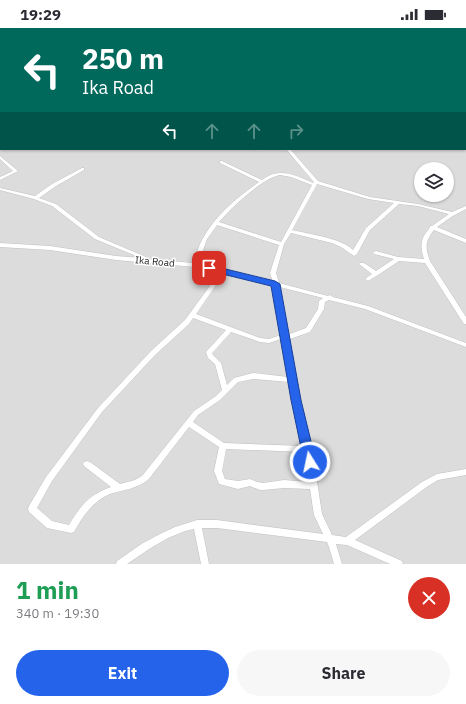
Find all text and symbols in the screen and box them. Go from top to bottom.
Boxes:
text: 19:29 [20,5,61,24]
text: 250 m [82,40,164,77]
icon: left [16,44,68,96]
text: Ika Road [82,76,154,99]
icon: left [159,120,181,142]
icon: ahead [201,120,223,142]
icon: ahead [243,120,265,142]
icon: right [285,120,307,142]
map controls [414,162,454,202]
button: layers [414,162,454,202]
pin [192,251,226,285]
street label: Ika Road [135,253,175,270]
icon: arrive [198,257,220,279]
position arrow [289,441,331,483]
text: 1 min [16,574,79,606]
button: close [408,577,450,619]
text: 340 m · 19:30 [16,605,99,622]
button: Exit [16,650,229,696]
button: Share [237,650,450,696]

